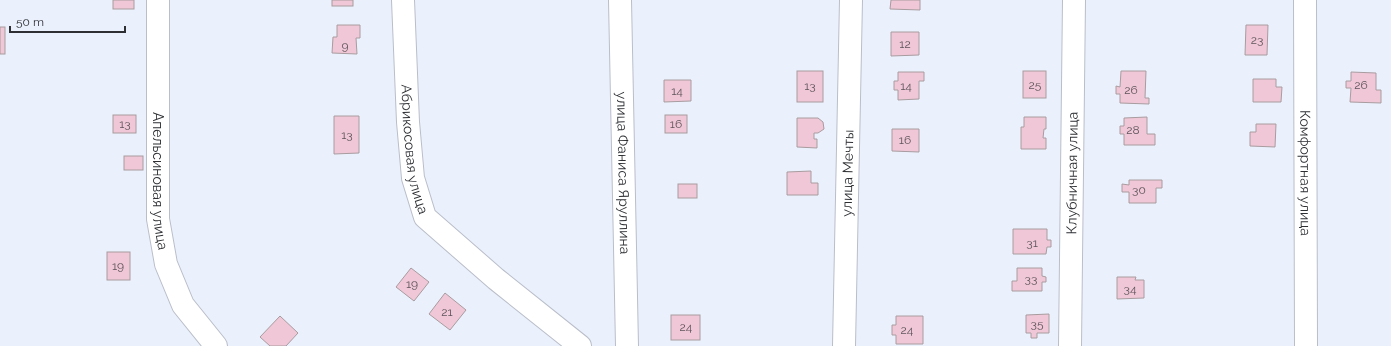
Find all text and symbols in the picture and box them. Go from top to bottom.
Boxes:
scale bar [10,8,125,34]
text: 50 m [16,15,44,29]
house number: 23 [1251,33,1263,47]
house number: 12 [899,37,911,51]
house number: 9 [341,39,349,53]
house number: 25 [1029,78,1042,92]
house number: 26 [1354,78,1368,92]
house number: 13 [804,79,816,93]
house number: 14 [900,79,912,93]
house number: 26 [1124,83,1138,97]
street label: Абрикосовая улица [398,84,432,216]
house number: 14 [671,84,683,98]
street label: улица Фаниса Яруллина [614,92,633,254]
street label: Комфортная улица [1297,110,1314,236]
street label: Апельсиновая улица [150,112,171,251]
street label: Клубничная улица [1063,112,1081,234]
house number: 13 [119,117,131,131]
house number: 16 [670,117,682,131]
house number: 28 [1126,123,1140,137]
house number: 13 [341,128,353,142]
street label: улица Мечты [839,129,856,217]
house number: 16 [899,133,911,147]
house number: 30 [1132,183,1146,197]
house number: 31 [1026,236,1038,250]
house number: 19 [112,259,124,273]
house number: 33 [1025,272,1037,286]
house number: 19 [406,277,418,291]
house number: 34 [1124,282,1137,296]
house number: 21 [441,305,453,319]
house number: 35 [1031,317,1044,331]
house number: 24 [680,320,693,334]
house number: 24 [901,323,914,337]

